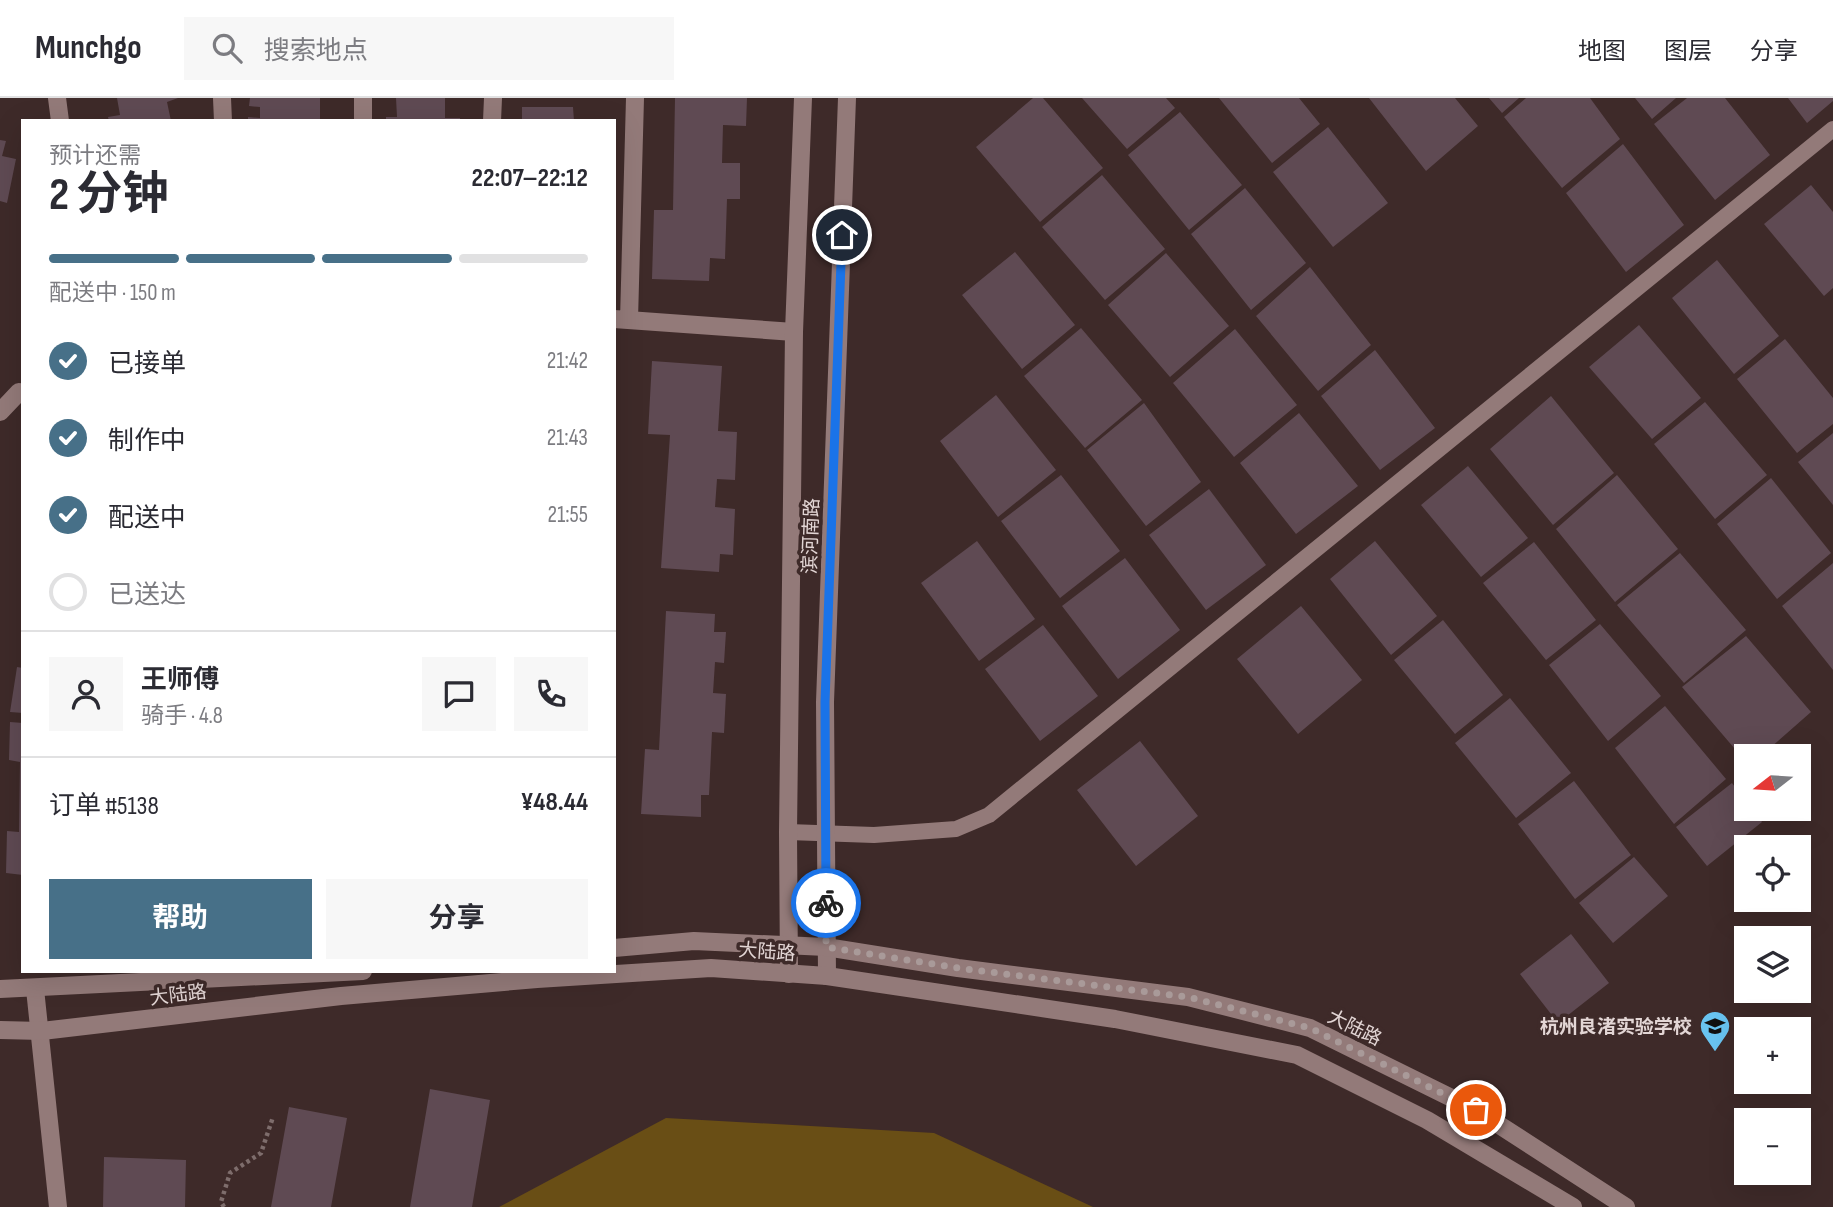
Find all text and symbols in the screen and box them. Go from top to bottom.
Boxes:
search box [184,17,674,80]
text: Munchgo [35,28,142,68]
icon: search [208,29,246,67]
text: 搜索地点 [264,36,368,67]
text: 地图 [1578,37,1626,66]
text: 图层 [1664,37,1712,66]
text: 分享 [1750,37,1798,66]
text: 预计还需 [49,142,141,170]
text: 22:07–22:12 [472,163,588,194]
text: 2 分钟 [49,168,168,223]
pin [812,205,872,265]
icon: home [823,216,861,254]
text: 配送中 · 150 m [49,279,176,307]
icon: check [49,342,87,380]
text: 21:42 [547,347,588,375]
text: 已接单 [108,349,186,380]
icon: check [49,419,87,457]
text: 21:43 [547,424,588,452]
text: 制作中 [108,426,186,457]
icon: check [49,496,87,534]
street label: 滨河南路 [799,498,824,574]
text: 21:55 [548,501,588,529]
text: 配送中 [108,503,186,534]
text: 已送达 [108,580,186,611]
button: person [49,657,123,731]
button: chat [422,657,496,731]
button: phone [514,657,588,731]
text: 王师傅 [141,665,219,696]
text: 骑手 · 4.8 [141,702,223,730]
north arrow [1734,744,1811,821]
map controls [1734,744,1811,1185]
text: ¥48.44 [520,787,588,818]
text: 订单 #5138 [49,791,159,822]
button: locate [1734,835,1811,912]
courier [791,868,861,938]
button: 帮助 [49,879,312,959]
button: 分享 [326,879,588,959]
icon: bike [807,884,845,922]
button: layers [1734,926,1811,1003]
street label: 大陆路 [738,939,796,966]
street label: 大陆路 [148,981,208,1010]
street label: 大陆路 [1324,1006,1385,1051]
school or university icon: 杭州良渚实验学校 [1698,1009,1732,1053]
place label: 杭州良渚实验学校 [1540,1016,1692,1039]
button: + [1734,1017,1811,1094]
pin [1446,1080,1506,1140]
icon: bag [1457,1091,1495,1129]
button: − [1734,1108,1811,1185]

